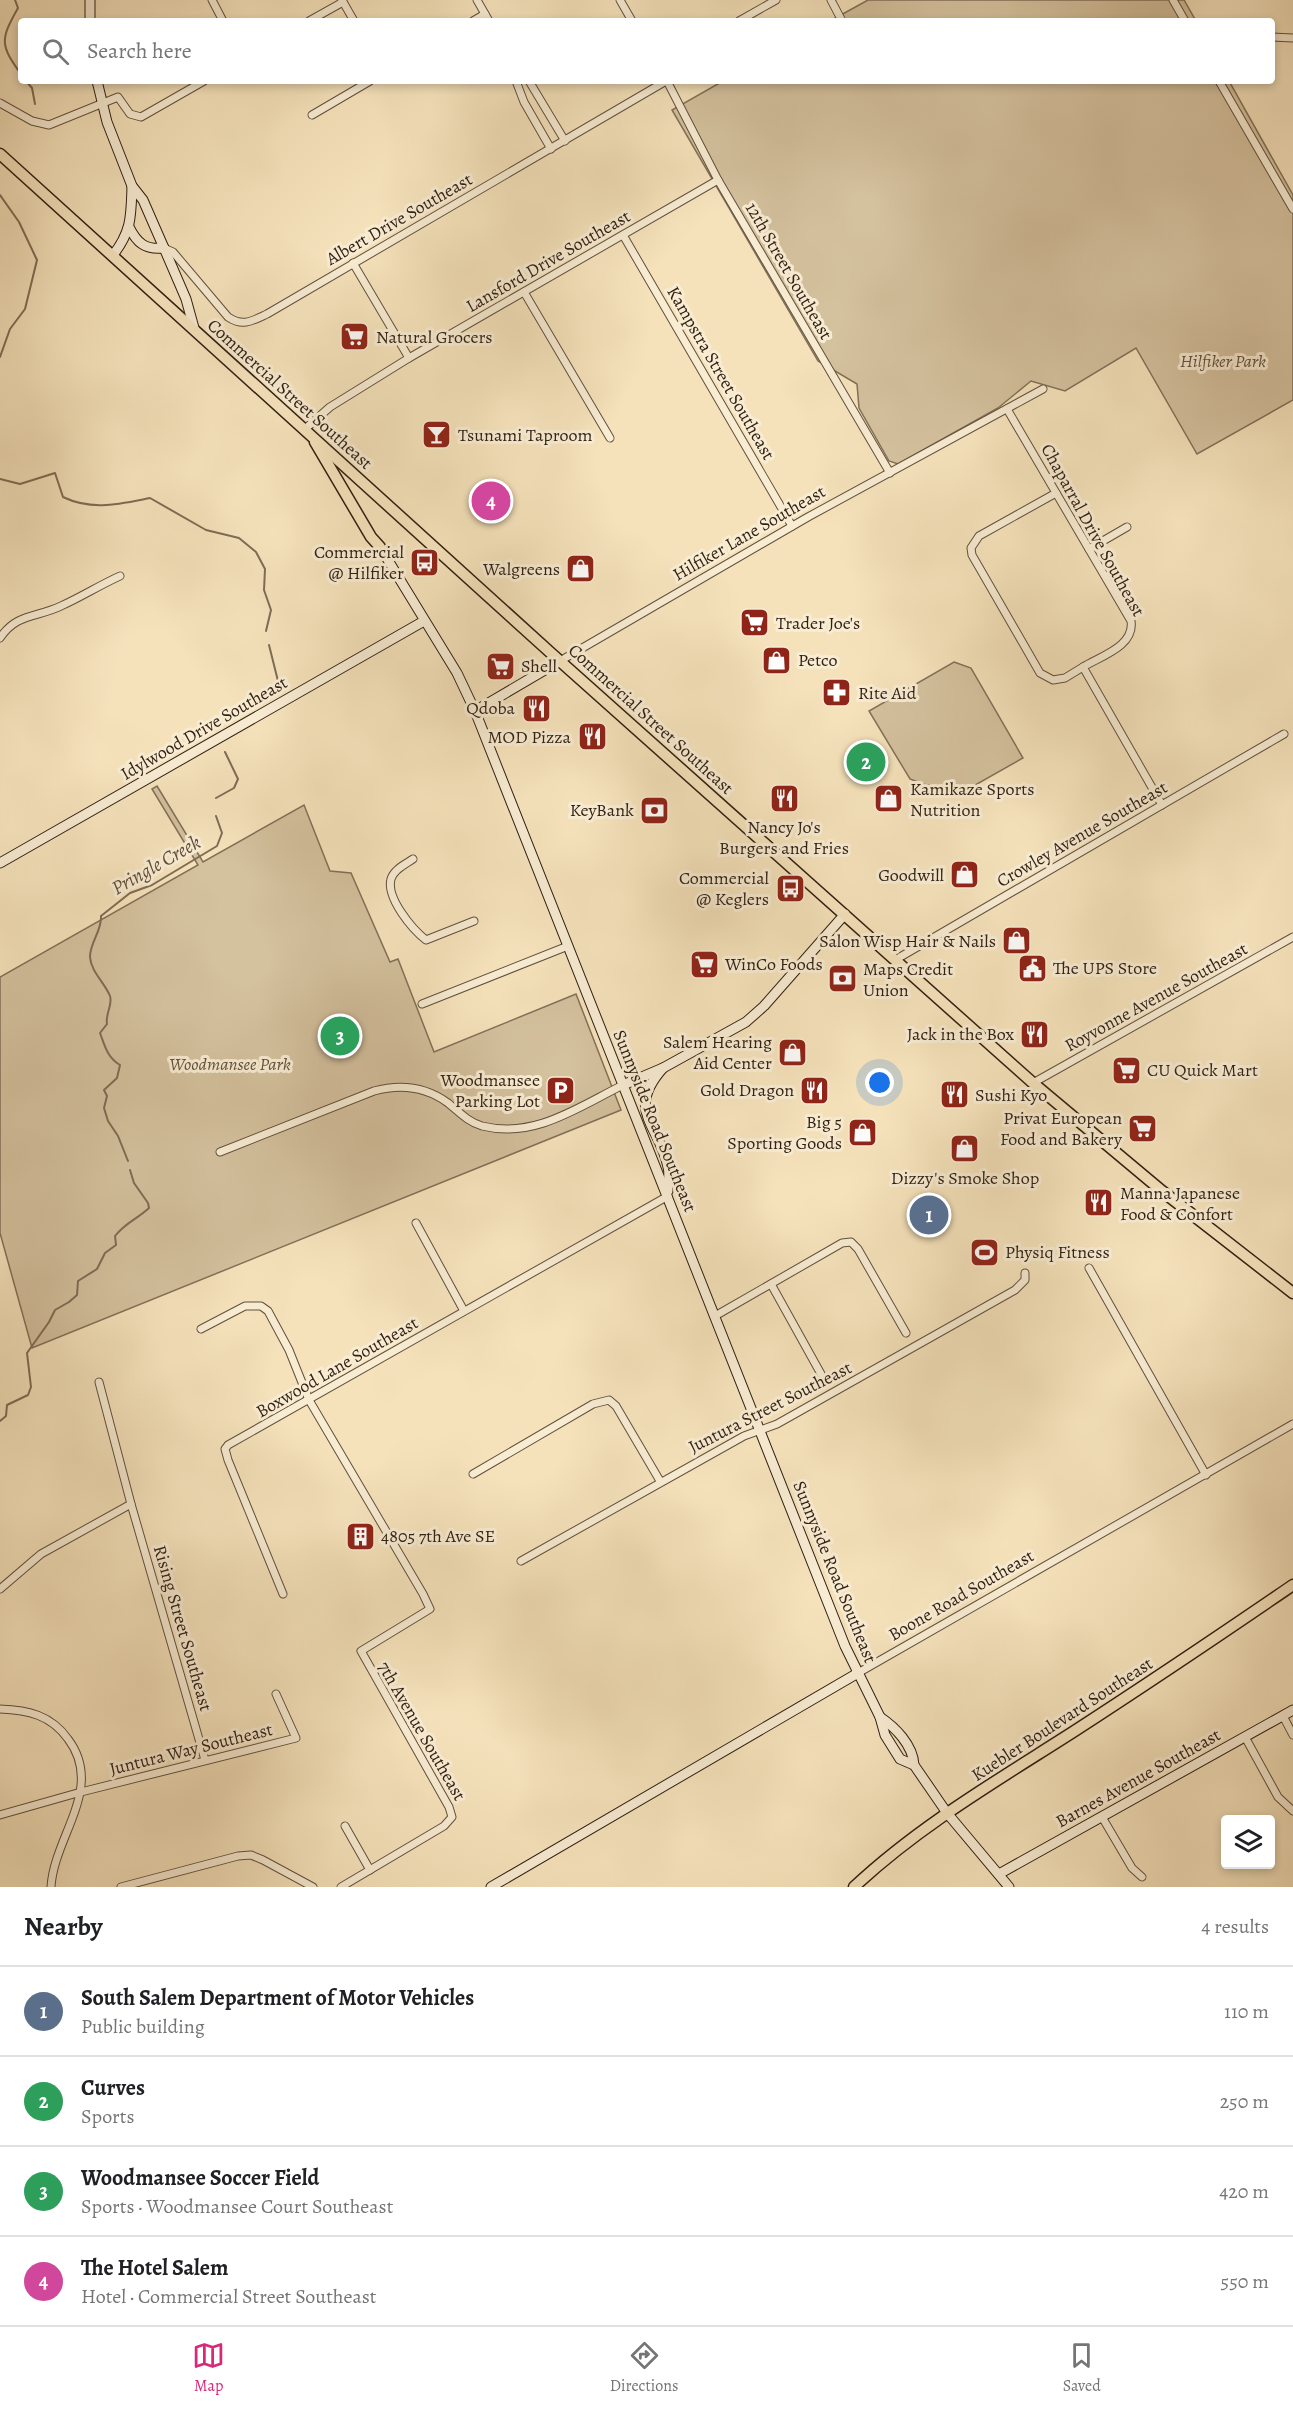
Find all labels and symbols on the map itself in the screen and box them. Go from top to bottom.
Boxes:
street label: Albert Drive Southeast [321,167,477,271]
street label: 12th Street Southeast [740,198,838,344]
street label: Lansford Drive Southeast [461,204,635,318]
street label: Kampstra Street Southeast [661,282,781,464]
street label: Commercial Street Southeast [202,313,378,475]
supermarket icon: Natural Grocers [339,321,371,353]
place label: Natural Grocers [376,325,493,349]
park label: Hilfiker Park [1180,349,1266,373]
bar icon: Tsunami Taproom [421,419,453,451]
place label: Tsunami Taproom [458,423,592,447]
street label: Chaparral Drive Southeast [1035,439,1151,621]
pin: 4 [472,478,510,524]
street label: Hilfiker Lane Southeast [668,479,830,587]
place label: Commercial @ Hilfiker [314,540,405,585]
bus stop icon: Commercial @ Hilfiker [409,546,441,578]
shop icon: Walgreens [565,553,597,585]
place label: Walgreens [482,557,560,581]
supermarket icon: Trader Joe's [739,607,771,639]
place label: Trader Joe's [776,611,860,635]
street label: Commercial Street Southeast [563,638,739,800]
shop icon: Petco [761,644,793,676]
place label: Petco [798,648,837,672]
supermarket icon: Shell [484,650,516,682]
place label: Shell [521,654,557,678]
street label: Idylwood Drive Southeast [116,670,292,786]
pharmacy icon: Rite Aid [821,677,853,709]
place label: Rite Aid [858,681,917,705]
restaurant icon: Qdoba [520,692,552,724]
place label: Qdoba [466,696,516,720]
restaurant icon: MOD Pizza [576,721,608,753]
place label: MOD Pizza [487,725,572,749]
pin: 2 [846,740,886,784]
street label: Crowley Avenue Southeast [992,775,1172,893]
place label: Kamikaze Sports Nutrition [910,777,1035,822]
restaurant icon: Nancy Jo's Burgers and Fries [768,782,800,814]
shop icon: Kamikaze Sports Nutrition [873,783,905,815]
bank icon: KeyBank [639,794,671,826]
place label: KeyBank [570,798,634,822]
place label: Nancy Jo's Burgers and Fries [719,815,849,860]
water label: Pringle Creek [107,829,205,901]
shop icon: Goodwill [949,859,981,891]
place label: Goodwill [878,863,945,887]
place label: Commercial @ Keglers [679,866,770,911]
bus stop icon: Commercial @ Keglers [774,872,806,904]
shop icon: Salon Wisp Hair & Nails [1001,925,1033,957]
place label: Salon Wisp Hair & Nails [819,929,996,953]
street label: Royvonne Avenue Southeast [1060,937,1252,1057]
supermarket icon: WinCo Foods [688,948,720,980]
place label: WinCo Foods [724,952,823,976]
public building icon: The UPS Store [1016,952,1048,984]
place label: The UPS Store [1053,956,1157,980]
place label: Maps Credit Union [863,957,953,1002]
bank icon: Maps Credit Union [826,963,858,995]
pin: 3 [320,1014,360,1058]
restaurant icon: Jack in the Box [1019,1018,1051,1050]
place label: Jack in the Box [907,1022,1014,1046]
street label: Sunnyside Road Southeast [607,1026,703,1216]
place label: Salem Hearing Aid Center [663,1030,772,1075]
shop icon: Salem Hearing Aid Center [777,1036,809,1068]
park label: Woodmansee Park [169,1052,291,1076]
supermarket icon: CU Quick Mart [1110,1054,1142,1086]
place label: CU Quick Mart [1147,1058,1258,1082]
place label: Woodmansee Parking Lot [439,1068,540,1113]
your location [865,1068,894,1097]
parking icon: Woodmansee Parking Lot [545,1074,577,1106]
restaurant icon: Gold Dragon [799,1074,831,1106]
place label: Gold Dragon [700,1078,794,1102]
restaurant icon: Sushi Kyo [938,1079,970,1111]
place label: Sushi Kyo [975,1083,1047,1107]
place label: Privat European Food and Bakery [1000,1106,1123,1151]
place label: Big 5 Sporting Goods [727,1110,842,1155]
supermarket icon: Privat European Food and Bakery [1127,1112,1159,1144]
shop icon: Big 5 Sporting Goods [847,1116,879,1148]
shop icon: Dizzy's Smoke Shop [949,1133,981,1165]
place label: Dizzy's Smoke Shop [891,1166,1039,1190]
place label: Manna Japanese Food & Confort [1120,1181,1240,1226]
restaurant icon: Manna Japanese Food & Confort [1083,1187,1115,1219]
pin: 1 [910,1192,948,1238]
sports icon: Physiq Fitness [968,1236,1000,1268]
place label: Physiq Fitness [1005,1240,1110,1264]
street label: Boxwood Lane Southeast [252,1311,422,1423]
street label: Juntura Street Southeast [684,1355,856,1459]
street label: Sunnyside Road Southeast [787,1477,883,1667]
building icon: 4805 7th Ave SE [344,1520,376,1552]
place label: 4805 7th Ave SE [381,1524,495,1548]
street label: Rising Street Southeast [148,1542,218,1714]
street label: Boone Road Southeast [884,1544,1038,1646]
street label: Kuebler Boulevard Southeast [967,1651,1157,1787]
street label: 7th Avenue Southeast [372,1657,472,1805]
street label: Juntura Way Southeast [107,1717,275,1781]
street label: Barnes Avenue Southeast [1051,1723,1225,1833]

